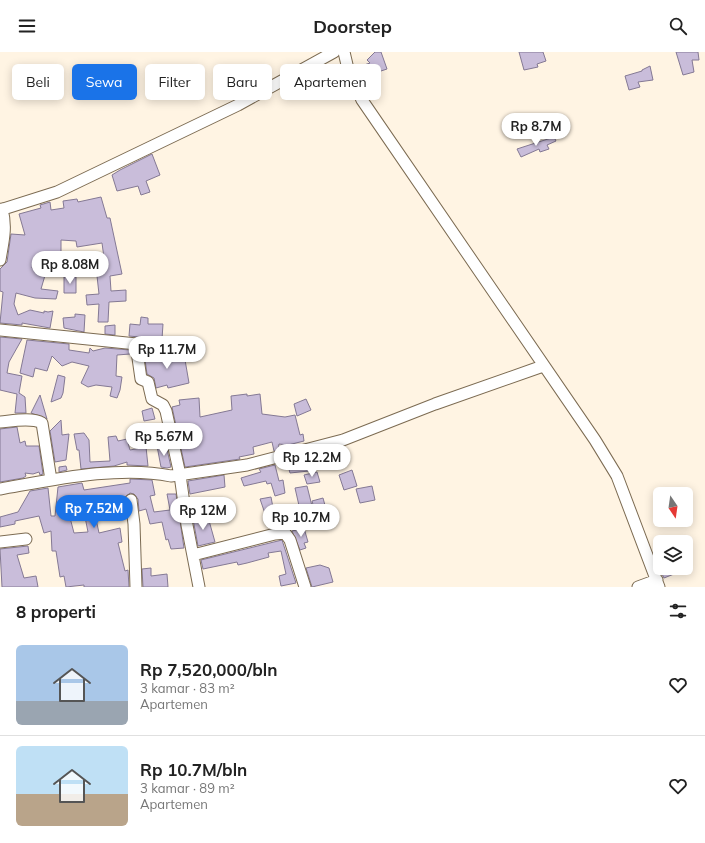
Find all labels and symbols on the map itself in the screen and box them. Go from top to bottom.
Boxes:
pin: Rp 8.7M [499,113,573,147]
pin: Rp 8.08M [29,251,111,285]
pin: Rp 11.7M [126,336,208,370]
pin: Rp 5.67M [123,423,205,457]
pin: Rp 12.2M [271,444,353,478]
north arrow [653,487,693,527]
pin: Rp 7.52M [53,495,135,529]
pin: Rp 12M [170,497,236,531]
pin: Rp 10.7M [260,504,342,538]

